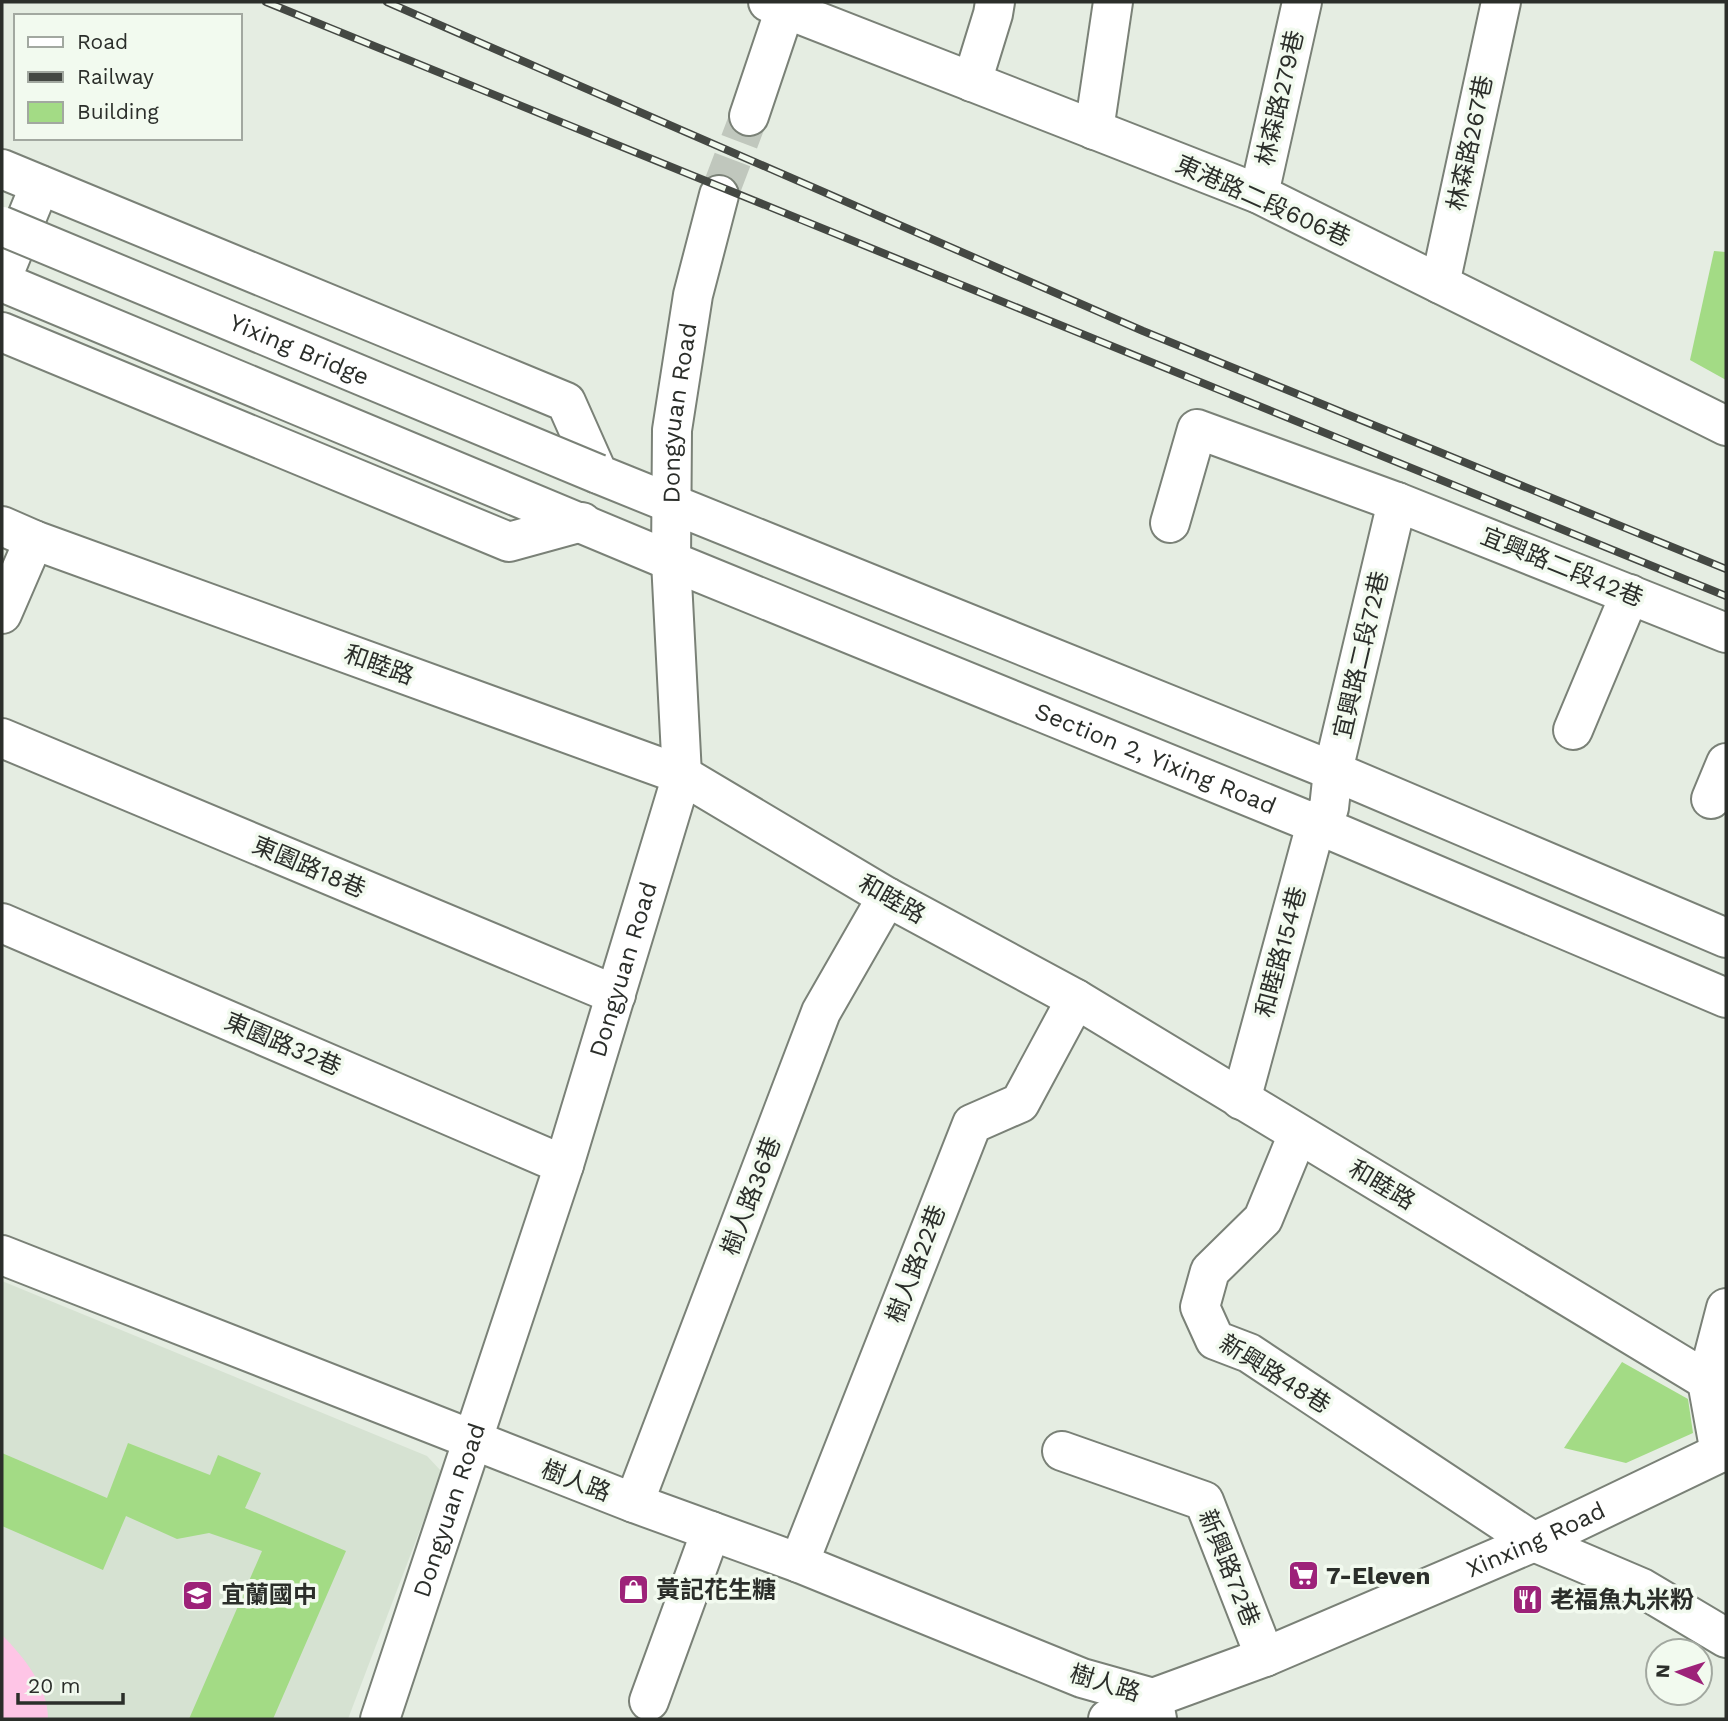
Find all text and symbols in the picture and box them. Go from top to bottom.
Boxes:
legend [14,14,242,140]
street label: 林森路279巷 [1251,28,1309,168]
text: Road [77,29,128,54]
text: Railway [77,64,154,89]
street label: 林森路267巷 [1442,73,1498,213]
text: Building [77,99,159,124]
street label: 東港路二段606巷 [1171,150,1355,252]
street label: Yixing Bridge [225,308,373,391]
street label: Dongyuan Road [657,321,702,504]
street label: 宜興路二段42巷 [1477,522,1647,612]
street label: 宜興路二段72巷 [1328,568,1394,742]
street label: 和睦路 [340,640,418,690]
street label: Section 2, Yixing Road [1031,697,1280,820]
street label: 東園路18巷 [248,831,370,903]
street label: 和睦路 [854,869,930,929]
street label: Dongyuan Road [583,878,663,1061]
street label: 和睦路154巷 [1250,884,1312,1020]
street label: 東園路32巷 [220,1007,346,1081]
street label: 樹人路36巷 [716,1133,786,1259]
street label: 和睦路 [1344,1154,1420,1216]
street label: 樹人路22巷 [881,1201,951,1327]
street label: 新興路48巷 [1214,1329,1336,1419]
street label: Dongyuan Road [407,1420,491,1601]
street label: 樹人路 [537,1455,615,1507]
street label: Xinxing Road [1462,1496,1610,1583]
street label: 新興路72巷 [1193,1506,1265,1630]
supermarket icon: 7-Eleven [1286,1559,1320,1593]
place label: 7-Eleven [1326,1562,1430,1590]
shop icon: 黃記花生糖 [616,1573,650,1607]
place label: 黃記花生糖 [656,1576,776,1604]
school or university icon: 宜蘭國中 [181,1578,215,1612]
place label: 宜蘭國中 [221,1581,317,1609]
restaurant icon: 老福魚丸米粉 [1510,1583,1544,1617]
place label: 老福魚丸米粉 [1550,1586,1694,1614]
north arrow [1644,1637,1714,1707]
street label: 樹人路 [1066,1659,1144,1707]
scale bar [18,1662,122,1706]
text: N [1651,1663,1674,1679]
text: 20 m [28,1673,80,1698]

